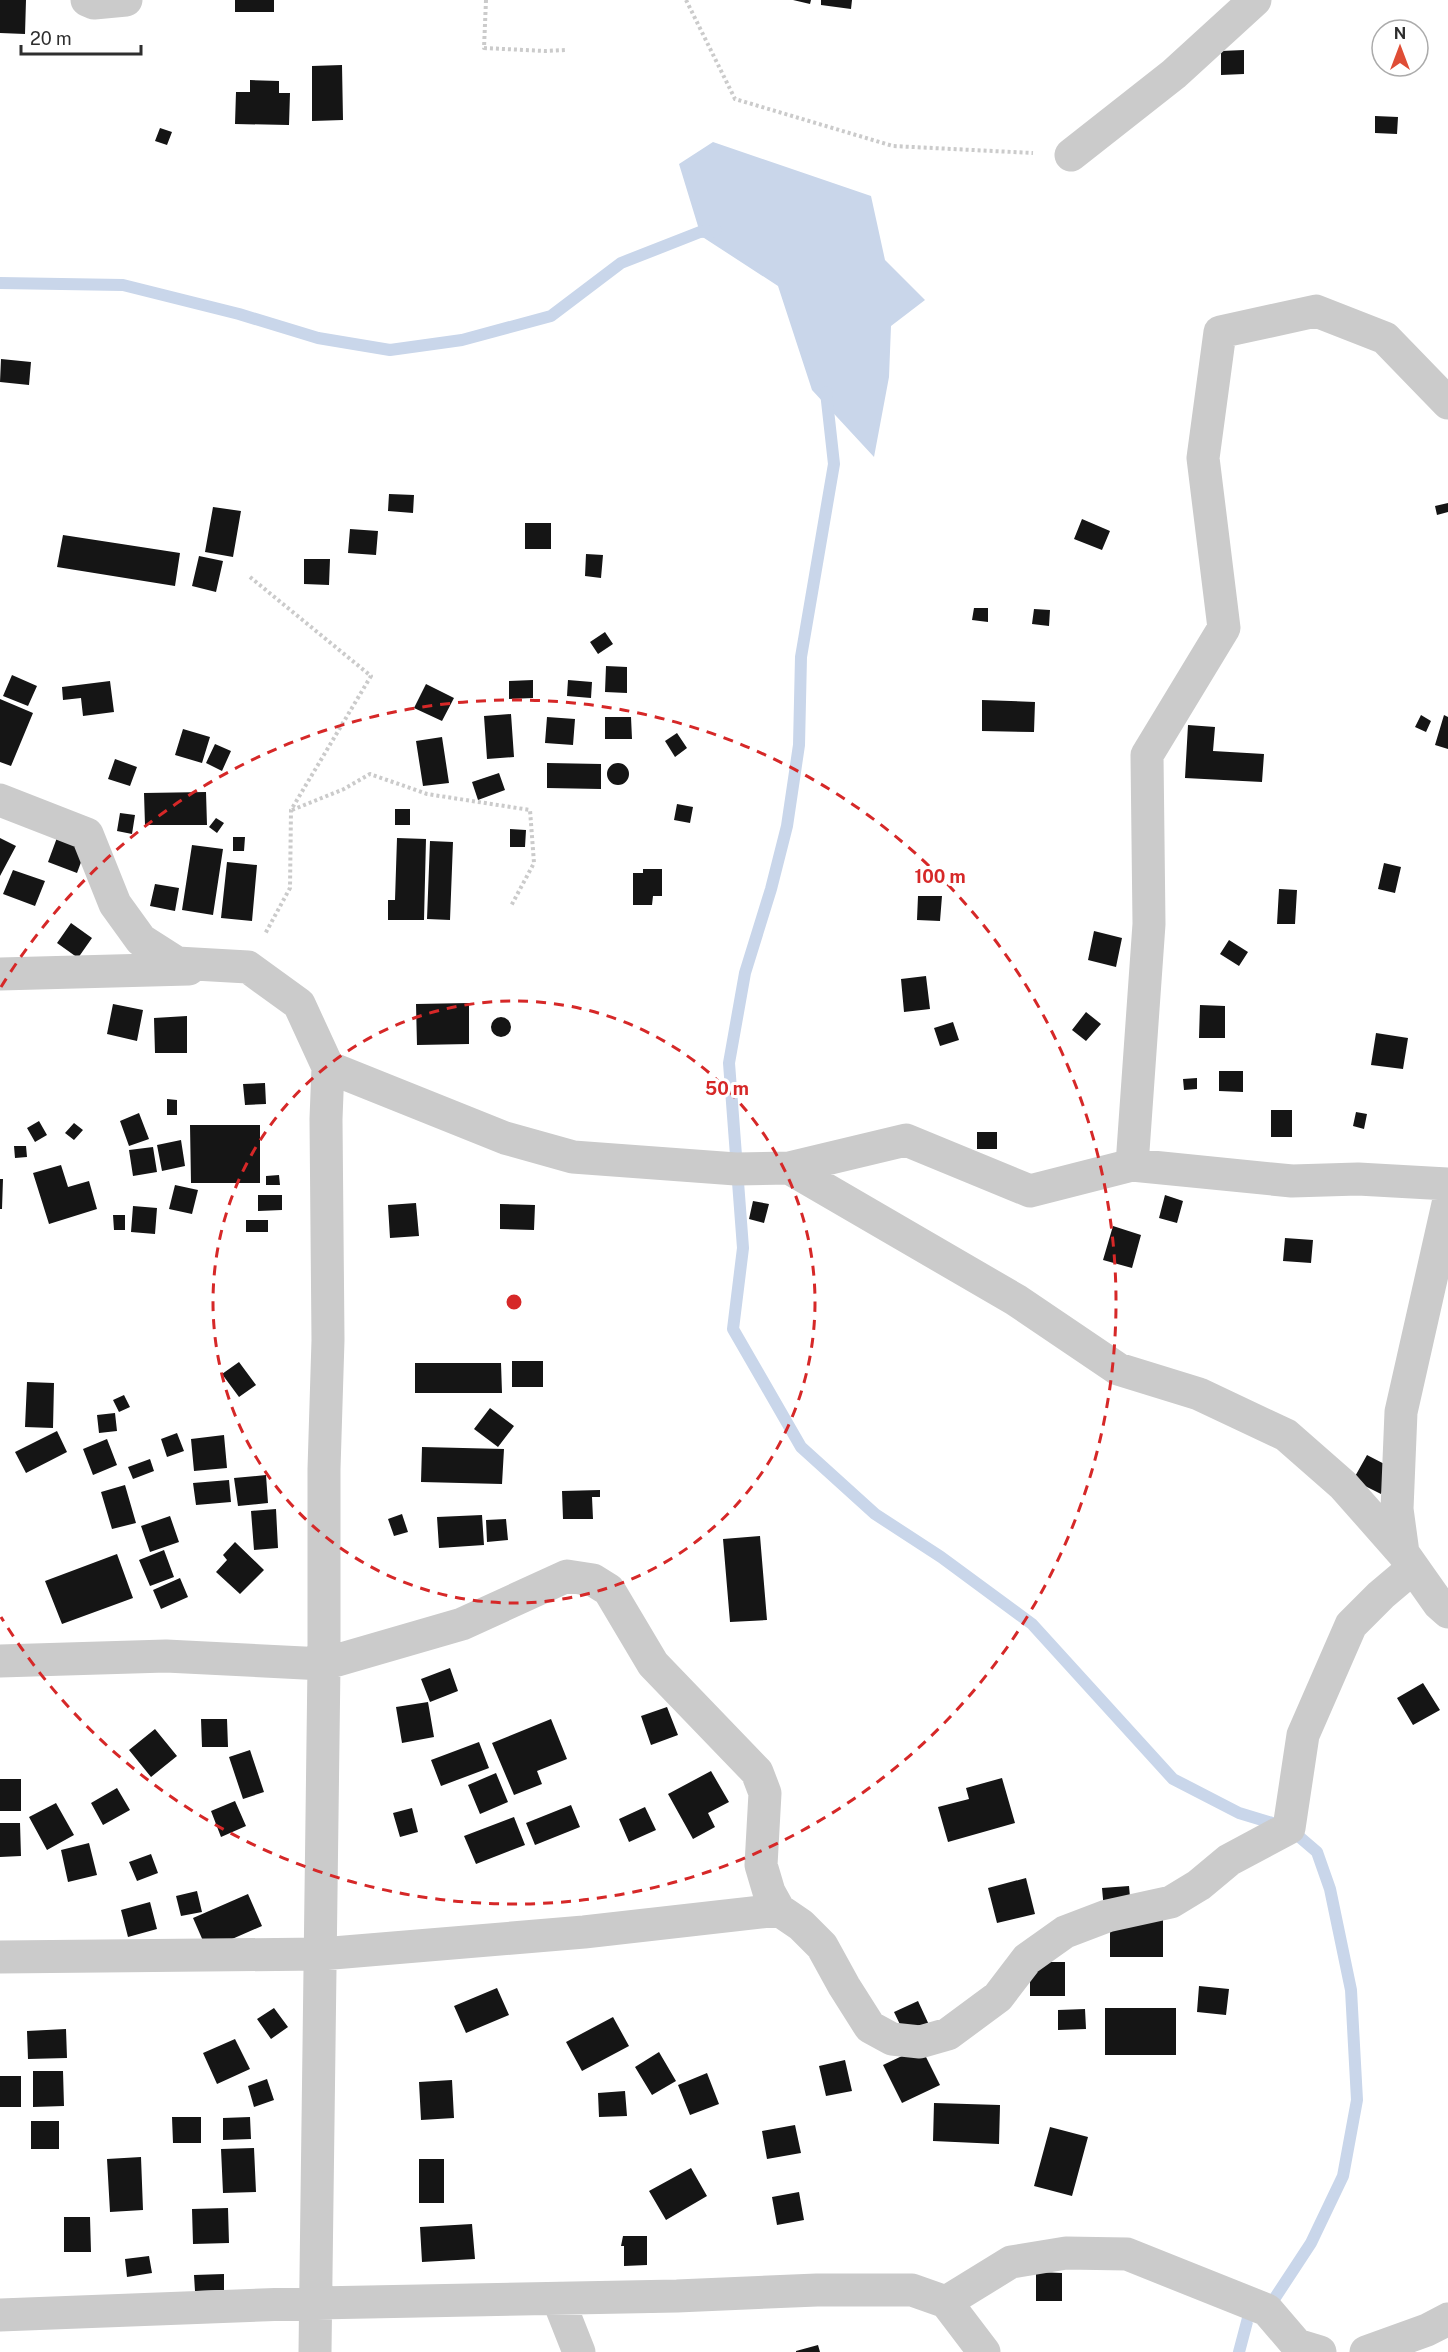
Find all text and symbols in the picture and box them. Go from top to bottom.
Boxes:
scale bar [21,18,141,56]
north arrow [1370,18,1430,78]
text: N [1394,24,1406,43]
text: 20 m [30,28,72,49]
text: 100 m [914,866,966,887]
text: 50 m [705,1078,749,1099]
centre of rings [504,1292,524,1312]

